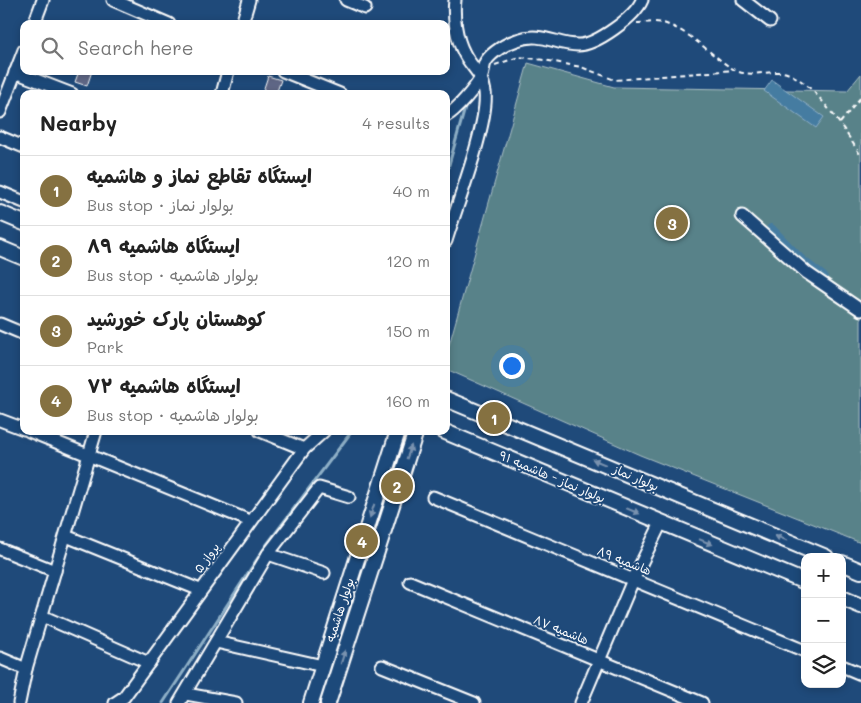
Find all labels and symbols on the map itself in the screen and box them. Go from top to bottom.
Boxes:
pin: 3 [656,204,688,242]
your location [499,353,525,379]
pin: 1 [478,399,510,437]
one-way arrow [405,444,413,459]
street label: بولوار نماز - هاشمیه ۹۱ [496,446,608,507]
one-way arrow [591,458,606,466]
street label: بولوار نماز [610,460,662,495]
pin: 2 [381,467,413,505]
one-way arrow [368,504,376,519]
one-way arrow [626,508,640,516]
pin: 4 [346,522,378,560]
one-way arrow [773,534,788,542]
one-way arrow [699,538,713,546]
street label: پرواز ۵ [190,539,223,576]
street label: هاشمیه ۸۹ [595,542,654,578]
street label: بولوار هاشمیه [321,576,358,644]
street label: هاشمیه ۸۷ [531,611,592,647]
one-way arrow [340,649,348,664]

